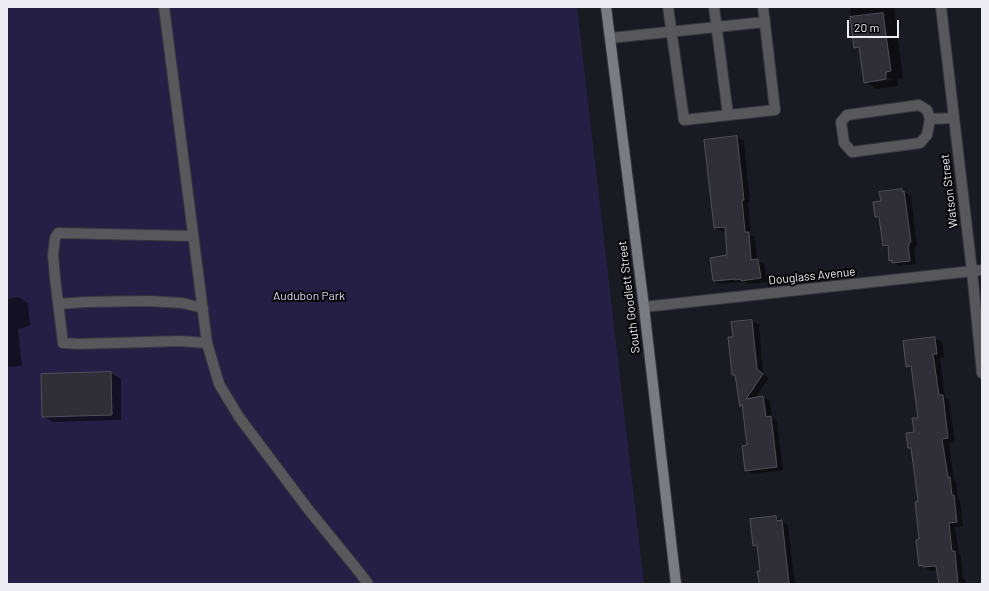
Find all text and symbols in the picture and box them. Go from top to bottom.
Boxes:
scale bar [849,12,901,38]
text: 20 m [854,20,880,34]
street label: Watson Street [937,153,961,229]
street label: South Goodlett Street [615,240,643,354]
street label: Douglass Avenue [768,264,856,288]
park label: Audubon Park [273,289,345,303]

